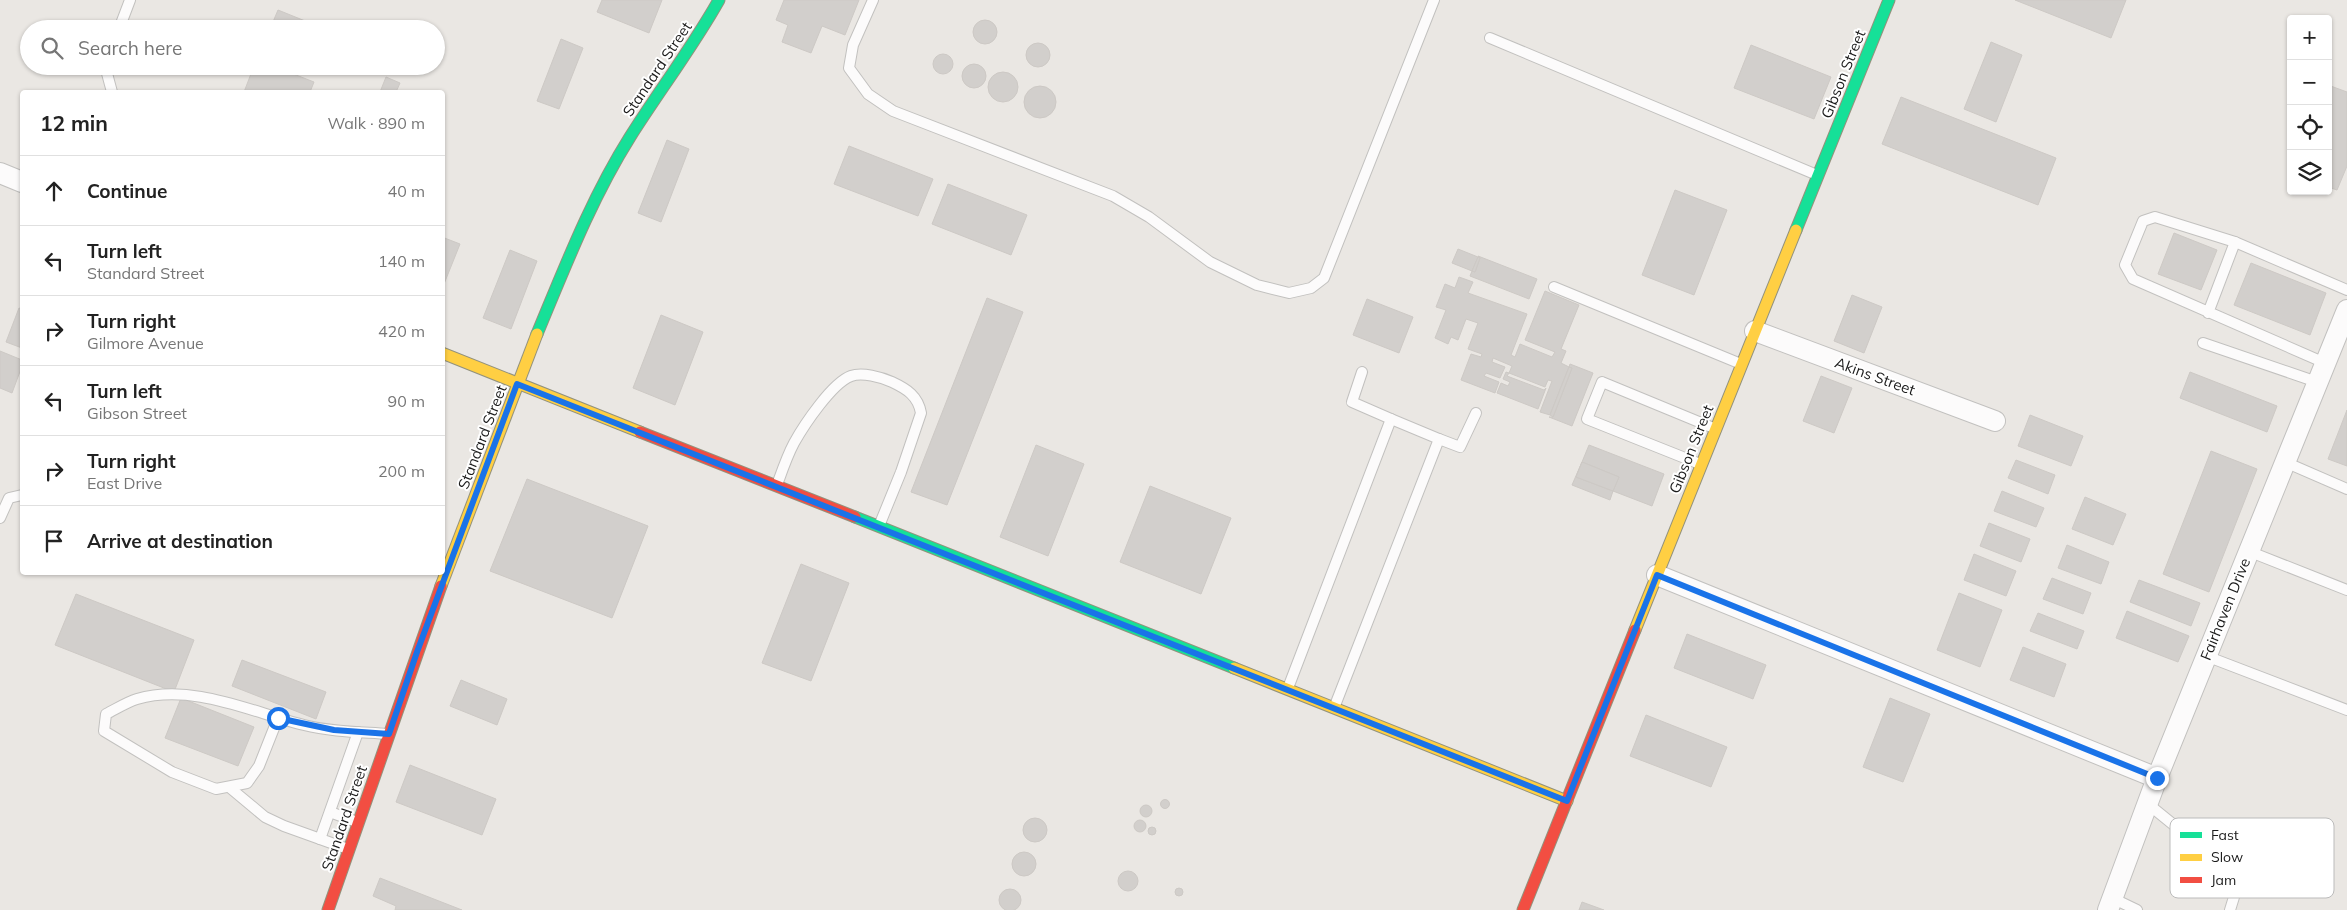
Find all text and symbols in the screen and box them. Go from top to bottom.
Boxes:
map controls [2287,15,2332,195]
button: + [2287,15,2332,60]
street label: Standard Street [618,18,696,120]
search box [20,20,445,75]
street label: Gibson Street [1817,27,1869,121]
icon: search [38,34,66,62]
text: Search here [78,36,182,60]
button: − [2287,60,2332,105]
button: locate [2287,105,2332,150]
text: 12 min [40,110,108,136]
text: Walk · 890 m [327,113,425,133]
button: layers [2287,150,2332,195]
icon: ahead [40,177,68,205]
text: Continue [87,179,167,203]
text: 40 m [388,181,425,201]
text: Turn left [87,239,162,263]
icon: left [40,247,68,275]
text: 140 m [378,251,425,271]
text: Standard Street [87,263,204,283]
text: Turn right [87,309,176,333]
icon: right [40,317,68,345]
text: 420 m [378,321,425,341]
text: Gilmore Avenue [87,333,204,353]
street label: Akins Street [1832,353,1918,399]
text: Turn left [87,379,162,403]
street label: Standard Street [453,382,511,492]
icon: left [40,387,68,415]
text: 90 m [388,391,425,411]
street label: Gibson Street [1665,402,1717,496]
text: Gibson Street [87,403,187,423]
text: Turn right [87,449,176,473]
icon: right [40,457,68,485]
text: 200 m [378,461,425,481]
text: East Drive [87,473,162,493]
icon: arrive [40,527,68,555]
text: Arrive at destination [87,529,273,553]
street label: Fairhaven Drive [2196,555,2254,663]
route start [267,707,290,730]
street label: Standard Street [317,763,371,873]
route end [2146,767,2169,790]
legend [2170,818,2334,898]
text: Fast [2211,826,2239,844]
text: Slow [2211,848,2243,866]
text: Jam [2211,871,2236,889]

